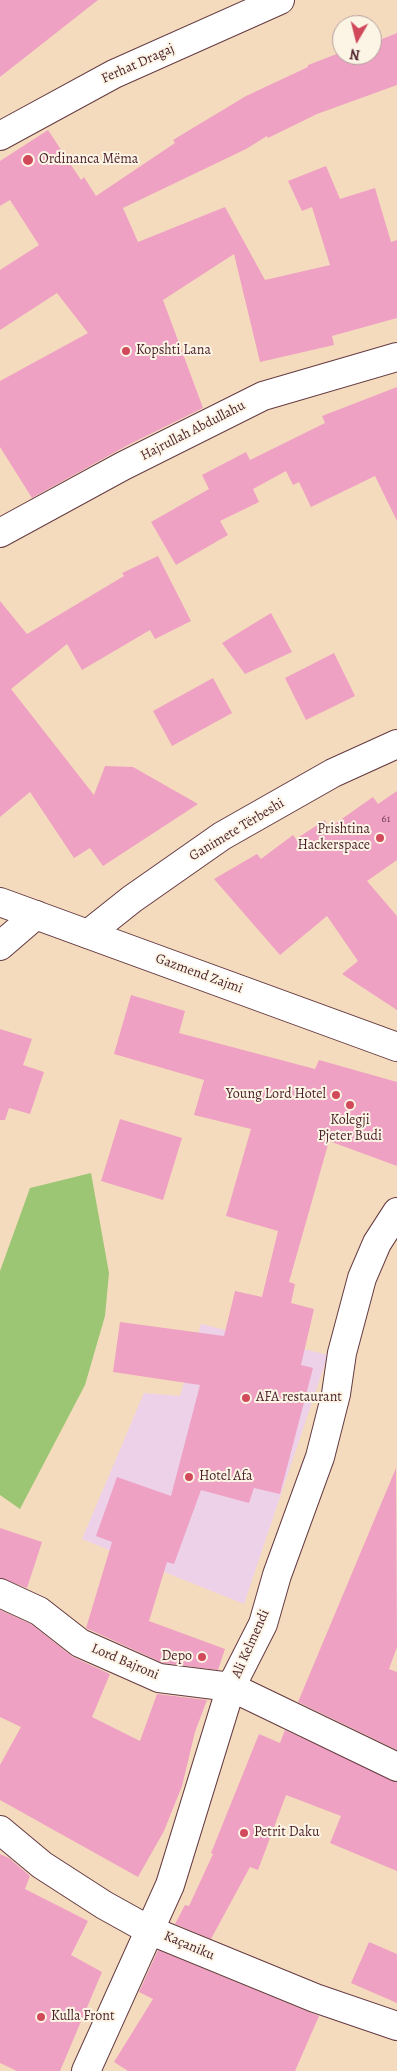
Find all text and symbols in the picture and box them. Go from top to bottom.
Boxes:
north arrow [332,15,382,65]
street label: Ferhat Dragaj [99,40,177,88]
text: N [349,44,361,64]
place label: Ordinanca Mëma [39,152,138,168]
marker: Ordinanca Mëma [21,153,35,167]
place label: Kopshti Lana [136,343,211,359]
marker: Kopshti Lana [120,345,132,357]
street label: Hajrullah Abdullahu [138,397,248,465]
street label: Ganimete Tërbeshi [186,795,288,865]
house number: 61 [382,812,390,826]
place label: Prishtina Hackerspace [297,822,370,854]
marker: Prishtina Hackerspace [374,832,386,844]
street label: Gazmend Zajmi [153,950,245,998]
place label: Young Lord Hotel [226,1087,326,1103]
marker: Young Lord Hotel [330,1089,342,1101]
marker: Kolegji Pjeter Budi [344,1099,356,1111]
place label: Kolegji Pjeter Budi [318,1113,382,1146]
place label: AFA restaurant [256,1390,342,1406]
marker: AFA restaurant [240,1392,252,1404]
place label: Hotel Afa [199,1469,253,1485]
marker: Hotel Afa [183,1471,195,1483]
street label: Ali Kelmendi [228,1607,274,1681]
street label: Lord Bajroni [89,1640,161,1684]
place label: Depo [162,1649,192,1665]
marker: Depo [196,1651,208,1663]
place label: Petrit Daku [254,1825,320,1841]
marker: Petrit Daku [238,1827,250,1839]
street label: Kaçaniku [161,1928,217,1964]
place label: Kulla Front [51,2009,115,2025]
marker: Kulla Front [35,2011,47,2023]

